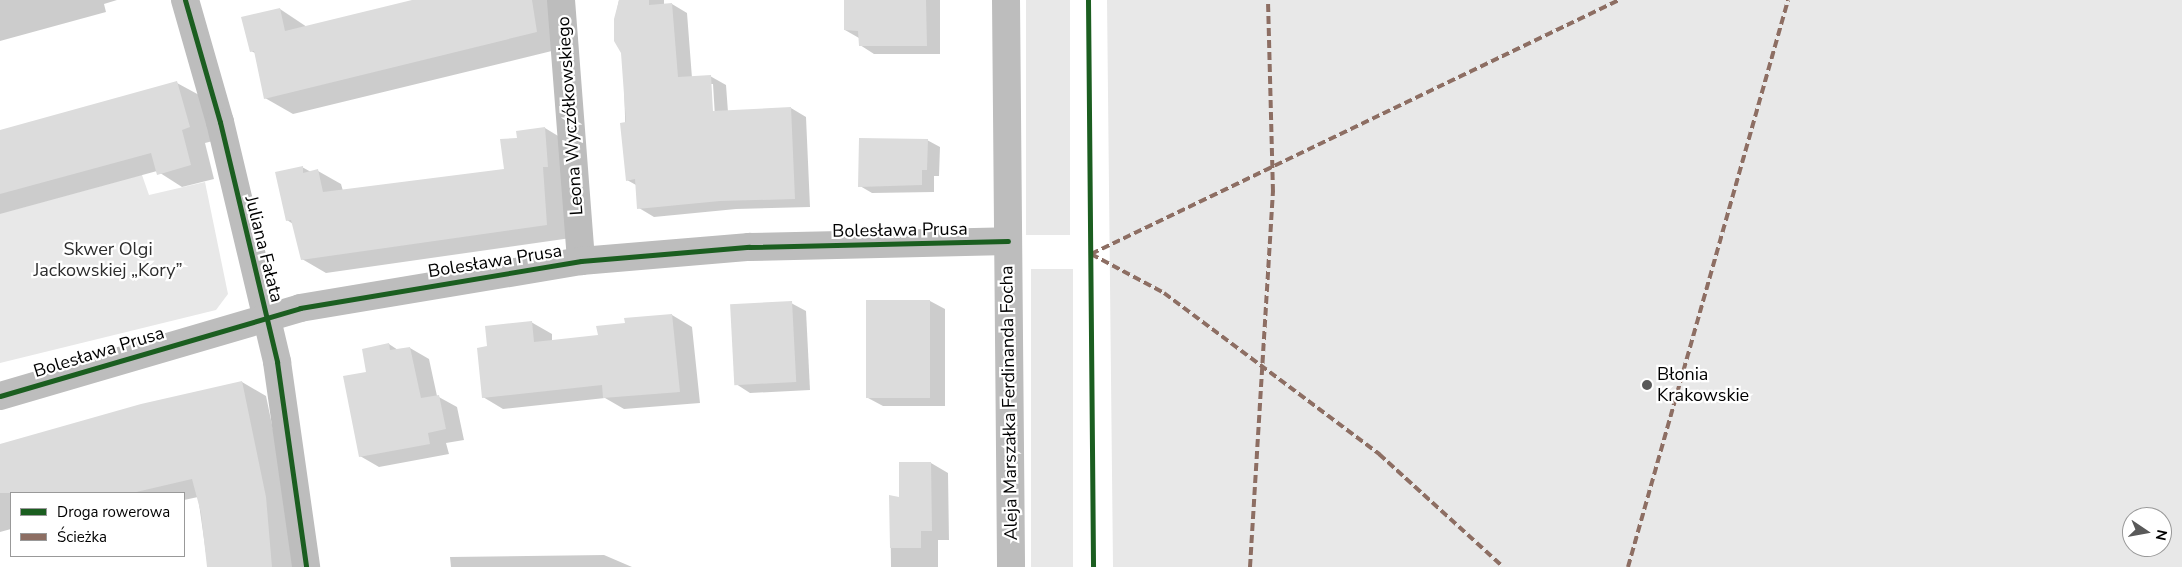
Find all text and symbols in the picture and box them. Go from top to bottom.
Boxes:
street label: Leona Wyczółkowskiego [552,16,588,216]
street label: Juliana Fałata [240,193,288,305]
street label: Bolesława Prusa [832,218,968,242]
park label: Skwer Olgi Jackowskiej „Kory” [33,239,183,282]
street label: Bolesława Prusa [426,240,564,282]
street label: Aleja Marszałka Ferdinanda Focha [996,265,1022,541]
street label: Bolesława Prusa [31,322,167,382]
place label: Błonia Krakowskie [1657,364,1749,406]
marker: Błonia Krakowskie [1641,379,1653,391]
legend [10,492,185,557]
text: Droga rowerowa [57,502,170,522]
north arrow [2122,507,2172,557]
text: Ścieżka [57,527,107,547]
text: N [2151,528,2172,542]

